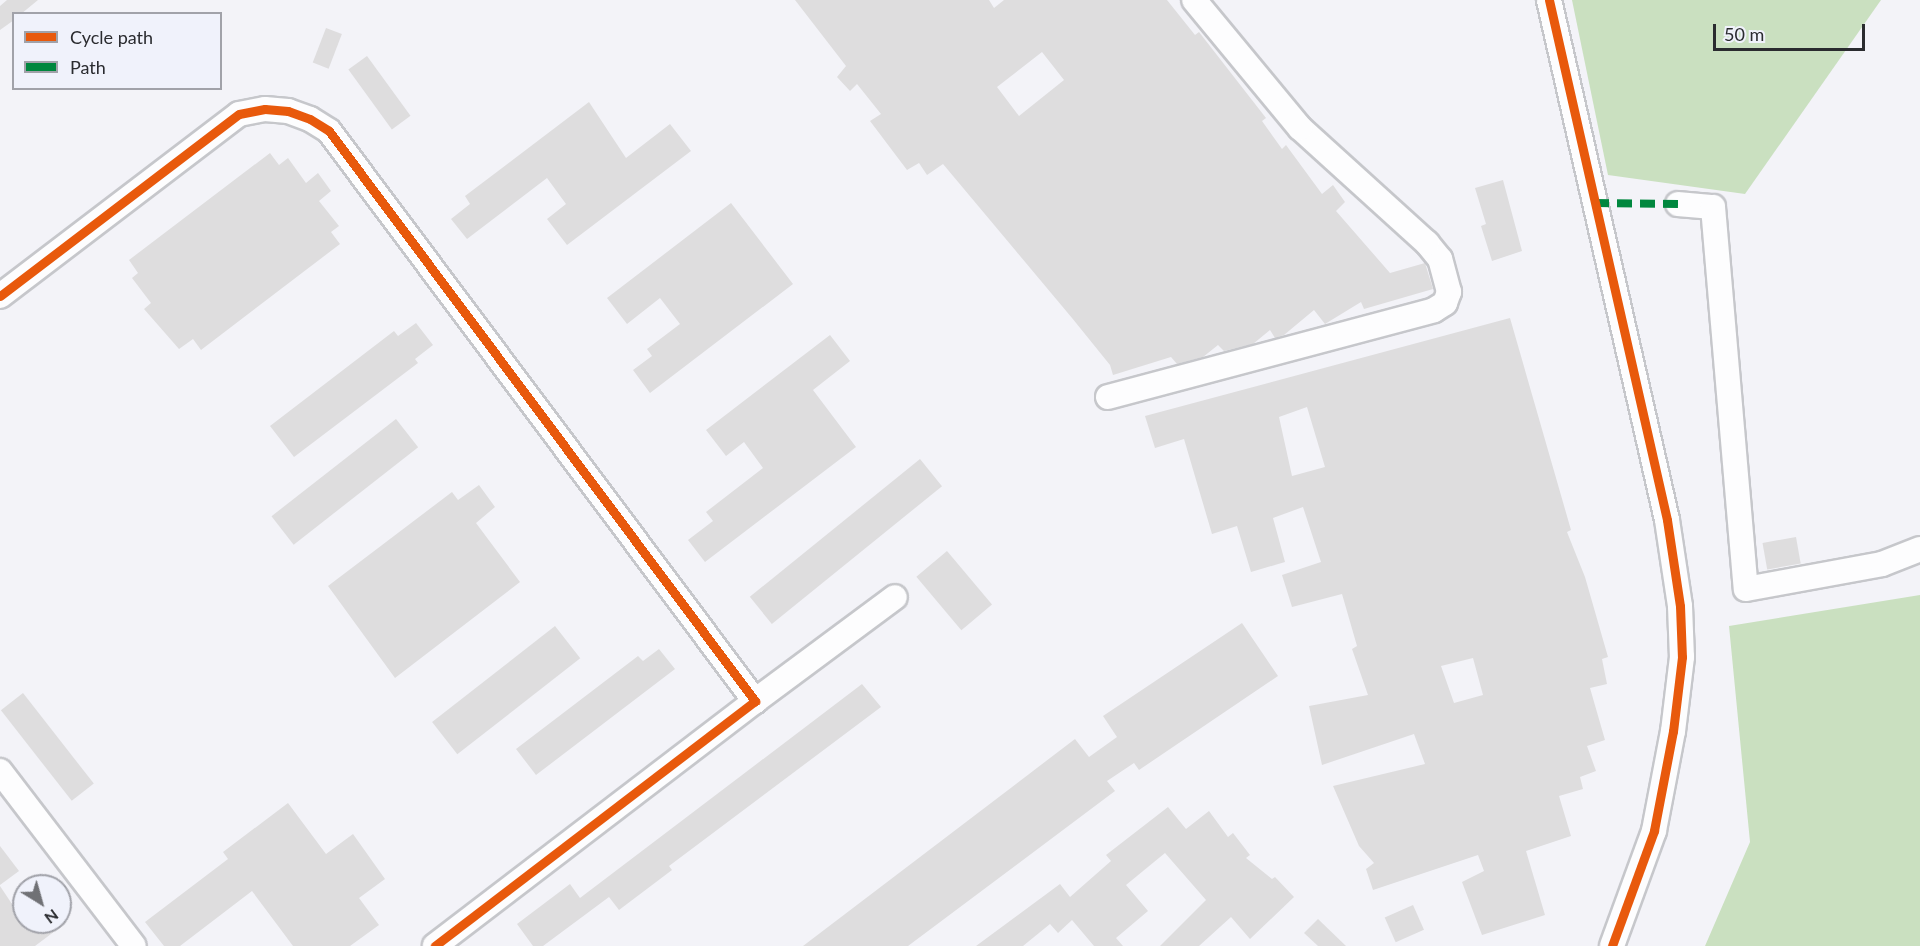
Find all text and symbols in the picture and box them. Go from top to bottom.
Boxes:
legend [12,12,222,90]
scale bar [1716,12,1868,50]
text: 50 m [1724,23,1764,45]
text: Cycle path [70,26,153,48]
text: Path [70,56,106,78]
north arrow [12,874,72,934]
text: N [41,906,63,928]

